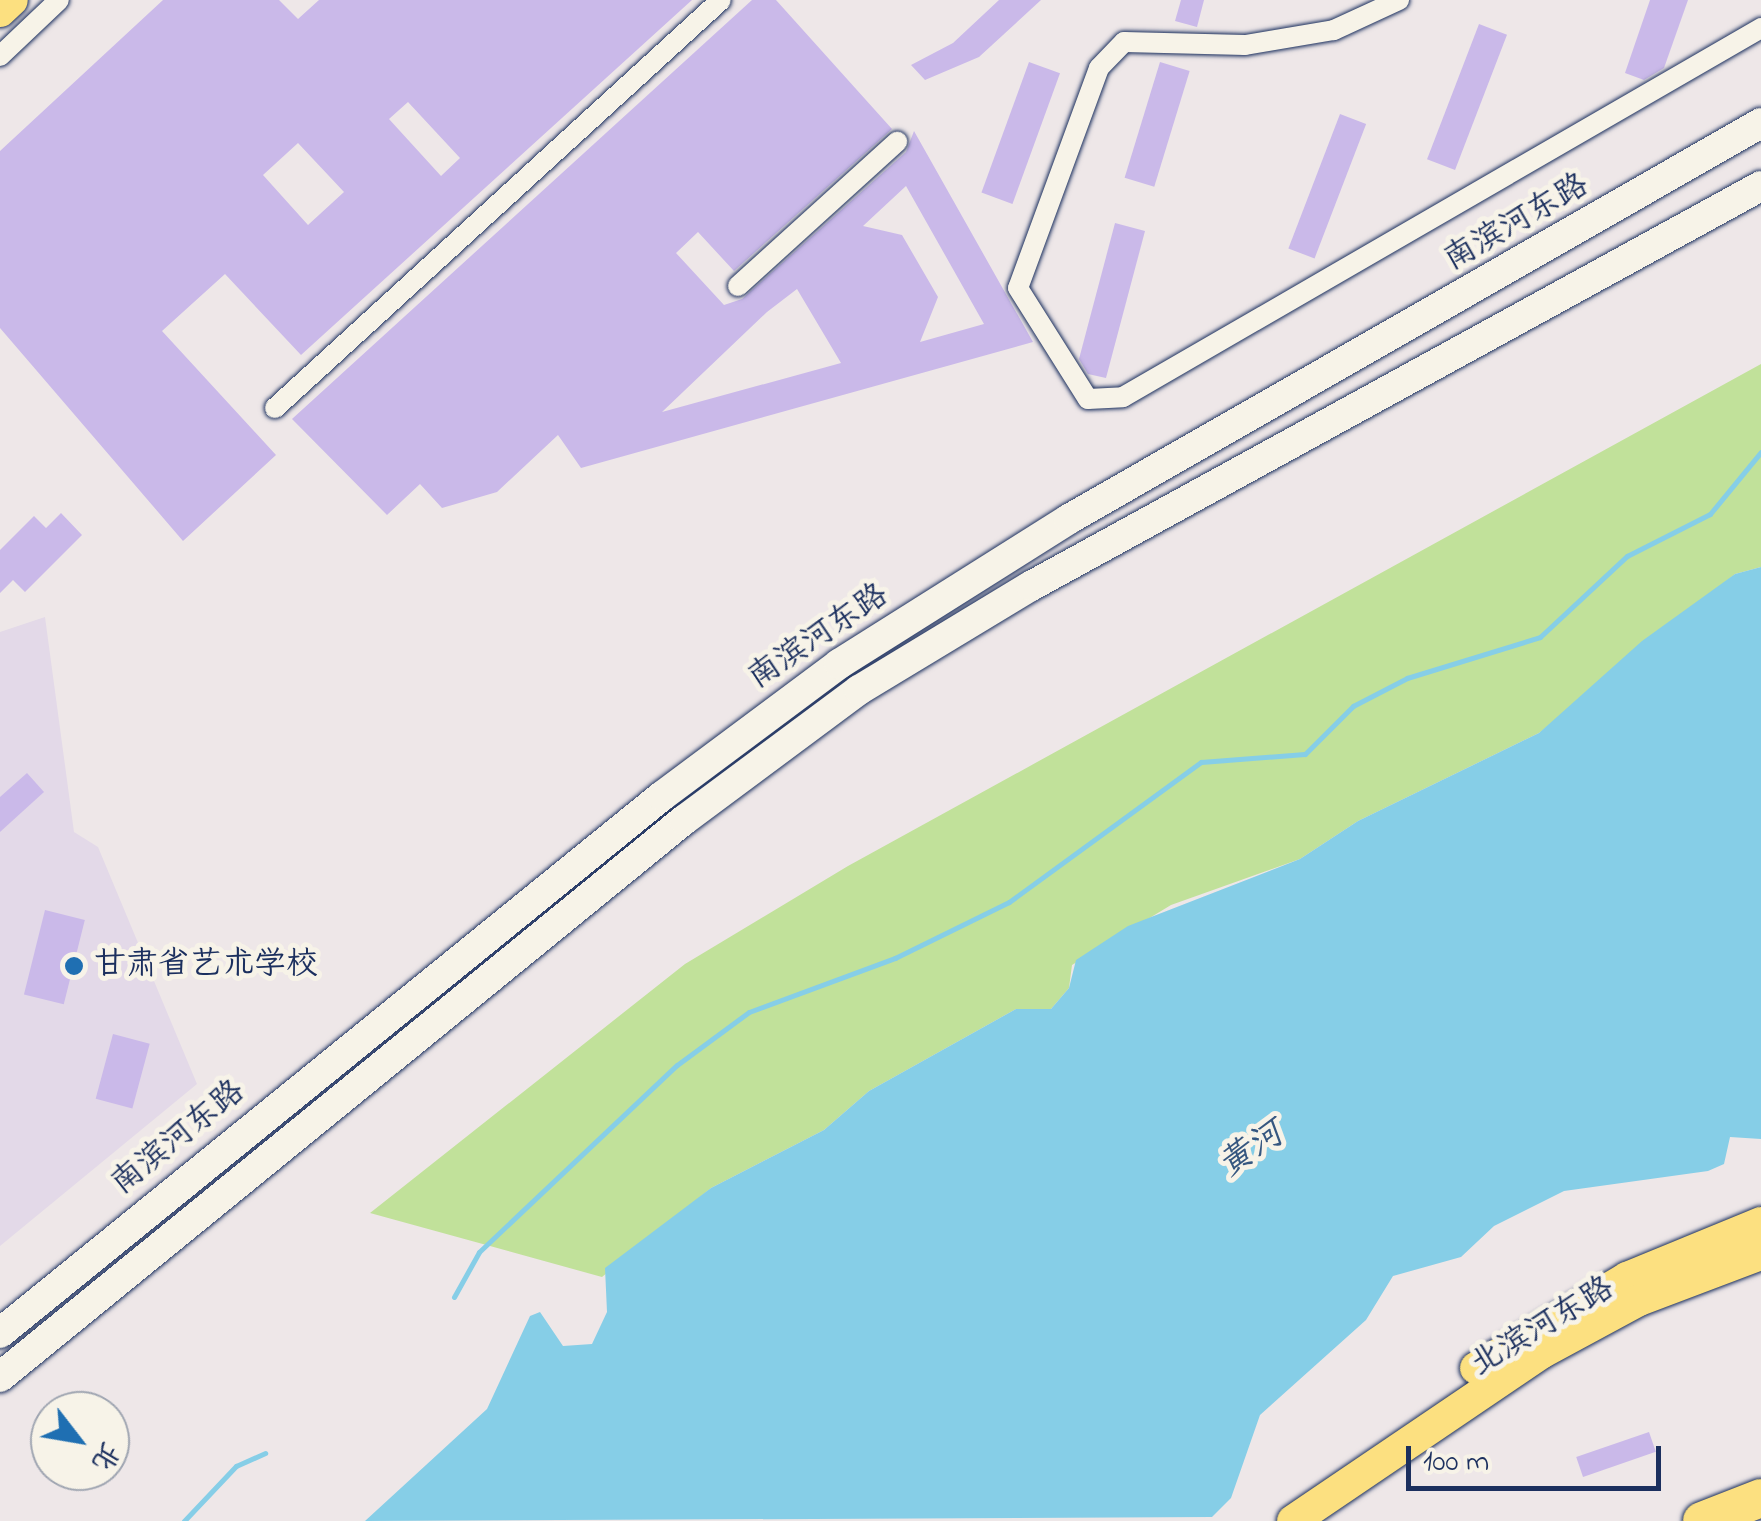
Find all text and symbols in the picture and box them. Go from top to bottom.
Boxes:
street label: 南滨河东路 [1438,167,1596,281]
street label: 南滨河东路 [742,577,896,699]
place label: 甘肃省艺术学校 [94,947,318,985]
marker: 甘肃省艺术学校 [63,955,85,977]
street label: 南滨河东路 [105,1074,253,1204]
water label: 黄河 [1211,1114,1293,1188]
street label: 北滨河东路 [1465,1270,1621,1386]
north arrow [30,1391,130,1491]
scale bar [1411,1426,1666,1488]
text: 北 [80,1433,129,1478]
text: 100 m [1423,1441,1489,1485]

